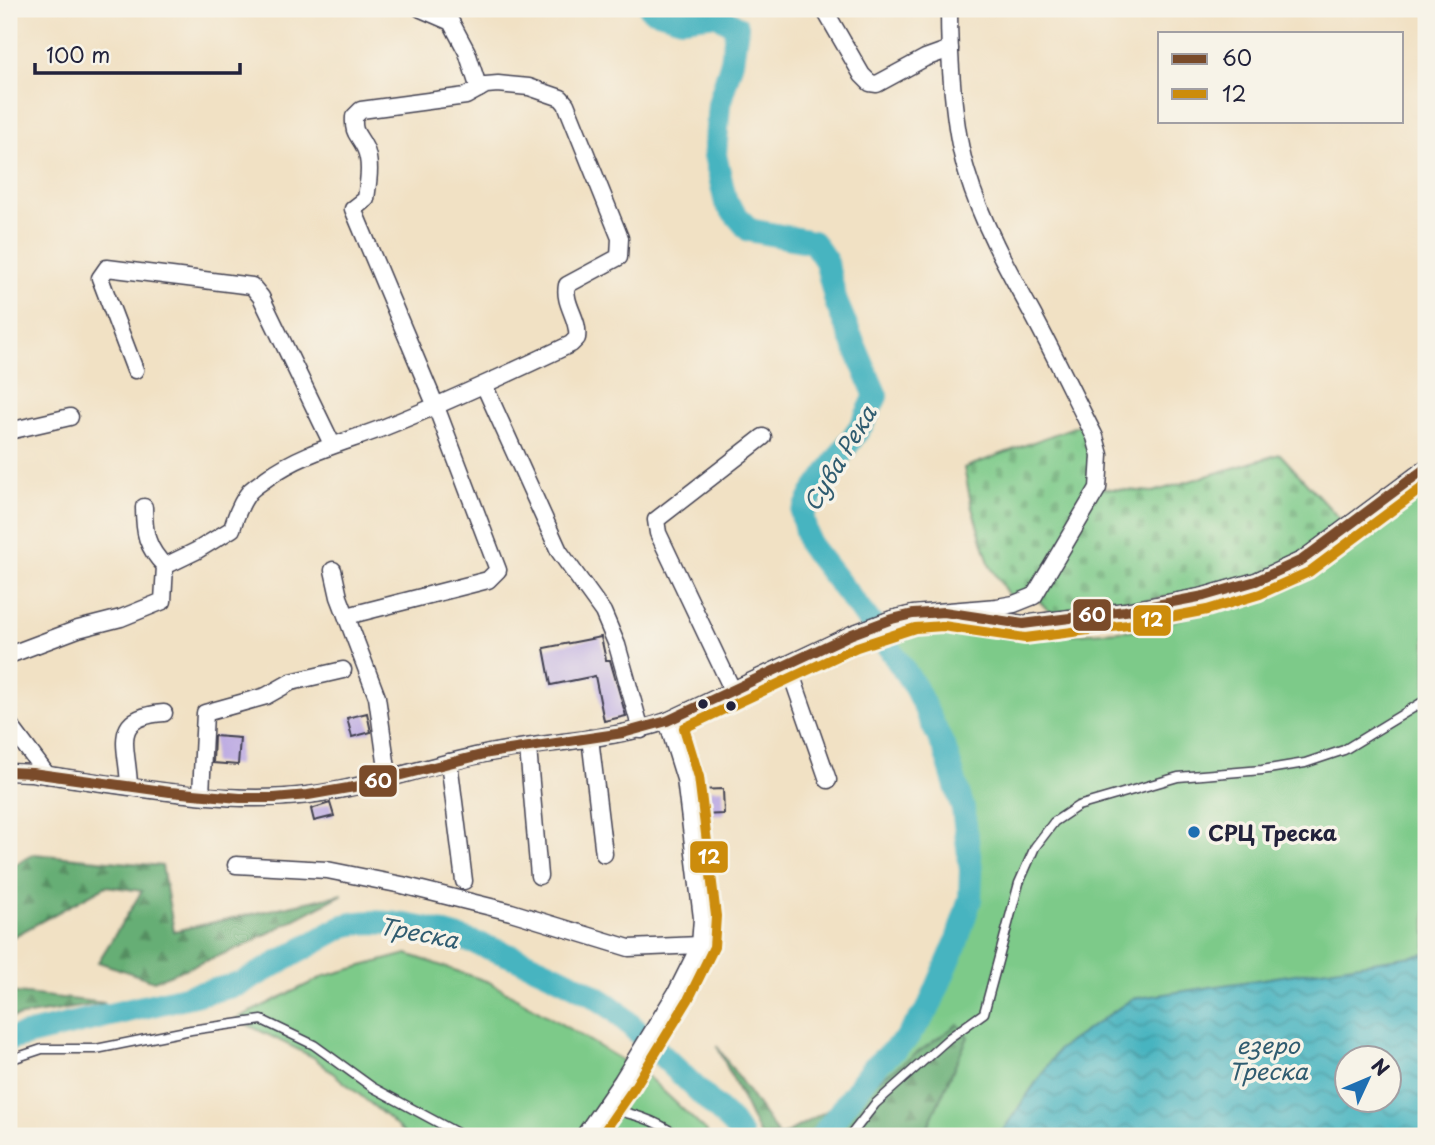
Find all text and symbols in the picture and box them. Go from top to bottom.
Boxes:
scale bar [35,32,240,76]
legend [1158,32,1404,122]
text: 100 m [46,38,110,70]
text: 60 [1222,41,1252,73]
text: 12 [1222,77,1246,109]
water label: Сува Река [794,398,885,517]
line badge: 60 [1072,598,1112,632]
text: 60 [1078,600,1106,628]
line badge: 12 [1132,604,1172,637]
text: 12 [1141,605,1163,633]
unlabelled marker [696,697,710,711]
unlabelled marker [724,699,738,713]
line badge: 60 [358,764,398,798]
text: 60 [364,766,392,794]
place label: СРЦ Треска [1208,816,1337,848]
marker: СРЦ Треска [1186,824,1202,840]
line badge: 12 [689,840,729,874]
text: 12 [698,842,720,870]
water label: Треска [377,907,462,957]
water label: езеро Треска [1228,1027,1308,1088]
north arrow [1334,1044,1404,1114]
text: N [1366,1051,1396,1082]

